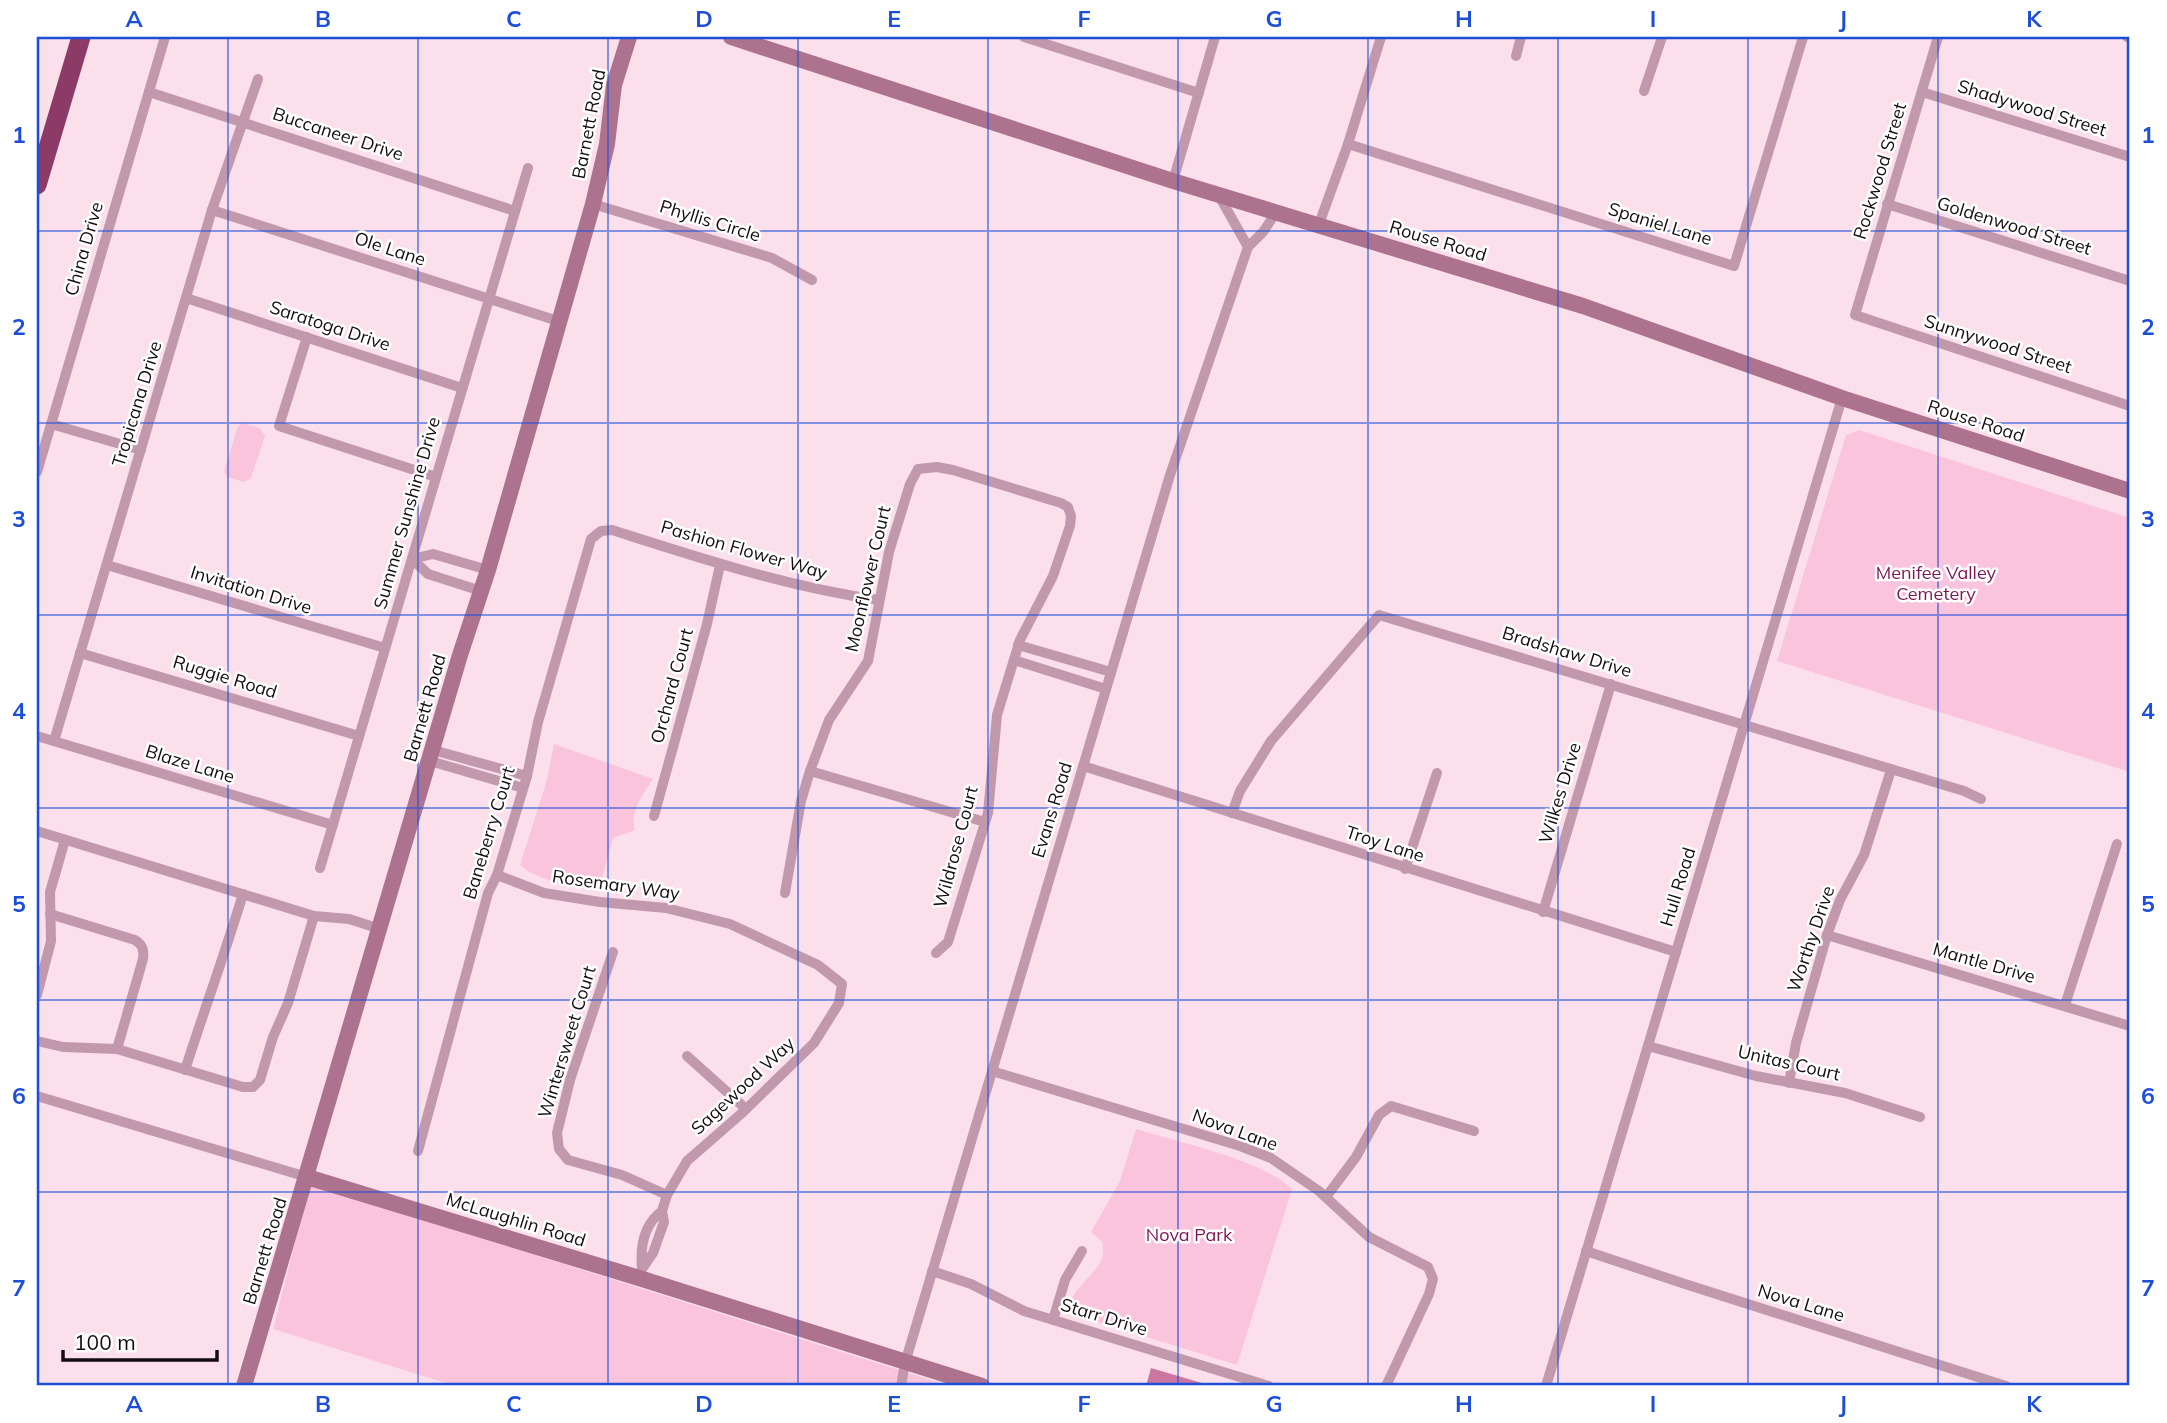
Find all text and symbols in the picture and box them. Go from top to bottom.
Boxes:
text: A [125,4,143,33]
text: B [315,4,331,33]
text: C [506,4,522,33]
text: D [695,4,713,33]
text: E [887,4,901,33]
text: F [1077,4,1091,33]
text: G [1265,4,1283,33]
text: H [1455,4,1473,33]
text: I [1650,4,1656,33]
text: J [1839,4,1847,33]
text: K [2026,4,2043,33]
street label: Barnett Road [567,67,610,181]
street label: Shadywood Street [1955,74,2109,141]
street label: Rockwood Street [1848,100,1911,242]
street label: Buccaneer Drive [270,102,406,165]
text: 1 [12,120,26,149]
text: 1 [2141,120,2155,149]
street label: Goldenwood Street [1934,191,2094,260]
street label: Phyllis Circle [657,194,763,247]
street label: Spaniel Lane [1605,197,1715,250]
street label: China Drive [59,199,108,298]
street label: Rouse Road [1387,215,1490,266]
street label: Ole Lane [352,226,429,271]
street label: Saratoga Drive [267,295,393,356]
street label: Sunnywood Street [1922,309,2075,378]
text: 2 [12,312,26,341]
text: 2 [2141,312,2155,341]
street label: Tropicana Drive [106,338,167,470]
street label: Rouse Road [1925,394,2027,447]
street label: Summer Sunshine Drive [368,414,445,612]
text: 3 [12,504,26,533]
street label: Moonflower Court [840,504,896,654]
text: 3 [2141,504,2155,533]
street label: Pashion Flower Way [658,515,830,584]
street label: Invitation Drive [188,560,315,619]
park label: Menifee Valley Cemetery [1876,561,1997,605]
street label: Bradshaw Drive [1500,621,1635,682]
street label: Orchard Court [645,626,698,746]
street label: Ruggie Road [170,650,280,703]
street label: Barnett Road [398,651,451,764]
text: 4 [12,696,26,725]
text: 4 [2141,696,2155,725]
street label: Blaze Lane [143,739,237,788]
street label: Wilkes Drive [1533,740,1586,846]
street label: Evans Road [1026,759,1077,861]
street label: Baneberry Court [457,764,520,902]
street label: Wildrose Court [928,783,983,910]
street label: Troy Lane [1343,820,1427,867]
street label: Hull Road [1655,844,1700,929]
street label: Rosemary Way [551,864,682,905]
street label: Worthy Drive [1782,883,1839,995]
text: 5 [12,889,26,918]
text: 5 [2141,889,2155,918]
street label: Mantle Drive [1930,937,2038,988]
street label: Wintersweet Court [532,963,601,1121]
street label: Sagewood Way [686,1031,800,1140]
street label: Unitas Court [1736,1040,1843,1085]
text: 6 [12,1081,26,1110]
text: 6 [2141,1081,2155,1110]
street label: Nova Lane [1189,1103,1281,1156]
street label: McLaughlin Road [444,1187,589,1252]
street label: Barnett Road [237,1194,292,1307]
park label: Nova Park [1146,1223,1233,1246]
text: 7 [12,1273,26,1302]
text: 7 [2141,1273,2155,1302]
street label: Nova Lane [1755,1278,1847,1327]
street label: Starr Drive [1058,1292,1150,1341]
scale bar [63,1318,217,1362]
text: 100 m [74,1329,136,1355]
text: A [125,1389,143,1418]
text: B [315,1389,331,1418]
text: C [506,1389,522,1418]
text: D [695,1389,713,1418]
text: E [887,1389,901,1418]
text: F [1077,1389,1091,1418]
text: G [1265,1389,1283,1418]
text: H [1455,1389,1473,1418]
text: I [1650,1389,1656,1418]
text: J [1839,1389,1847,1418]
text: K [2026,1389,2043,1418]

